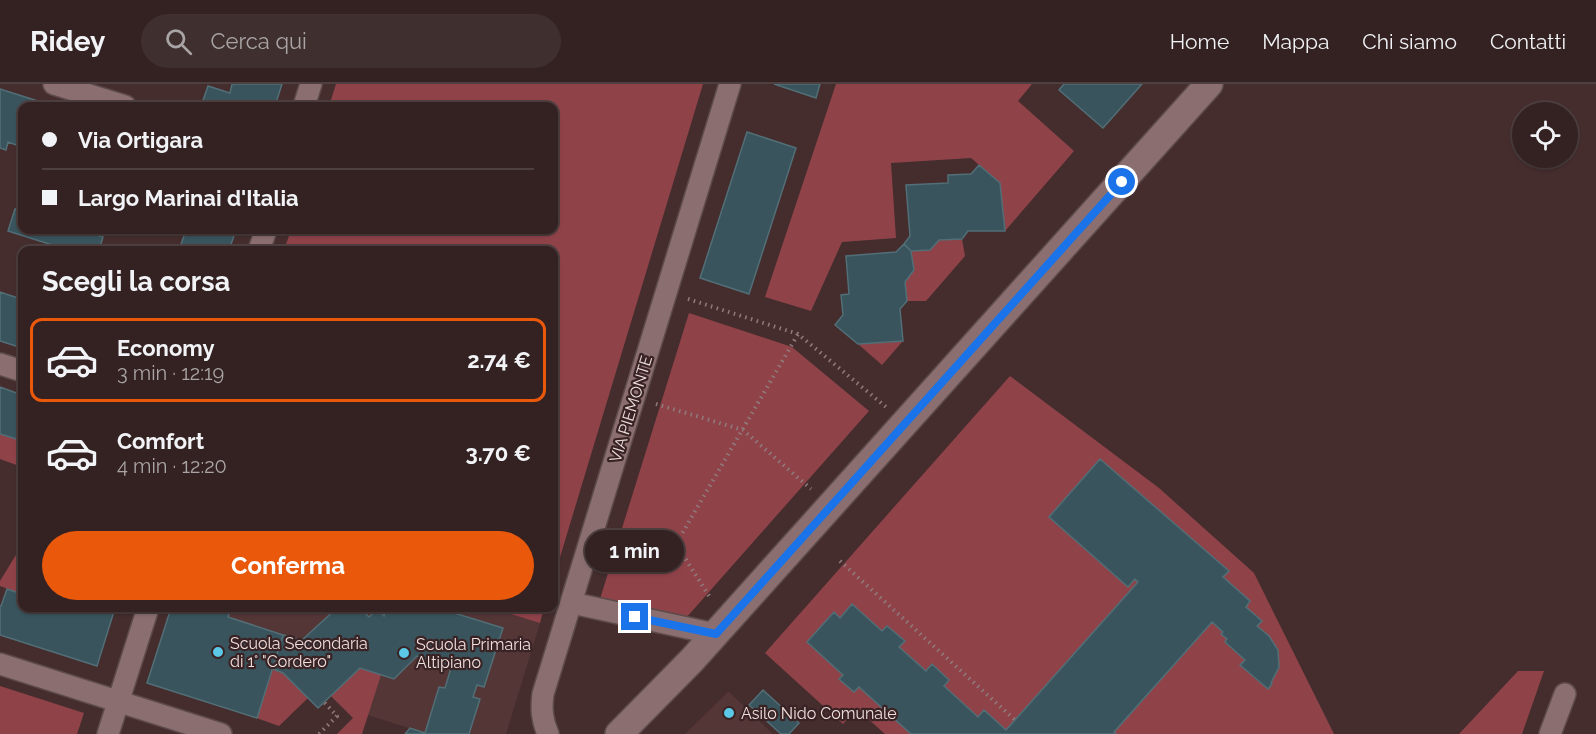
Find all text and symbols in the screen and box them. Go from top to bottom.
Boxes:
search box [141,14,561,68]
text: Ridey [30,25,105,58]
icon: search [162,25,195,58]
text: Cerca qui [210,28,307,54]
text: Home [1170,29,1229,54]
text: Mappa [1262,29,1329,54]
text: Chi siamo [1362,29,1457,54]
text: Contatti [1490,29,1566,54]
map controls [1512,102,1578,168]
button: locate [1512,102,1578,168]
text: Via Ortigara [78,127,203,153]
route start [1108,168,1135,195]
text: Largo Marinai d'Italia [78,185,299,211]
text: Scegli la corsa [42,266,230,297]
icon: car [45,333,99,387]
text: Economy [117,335,215,361]
text: 2.74 € [467,347,531,373]
street label: VIA PIEMONTE [606,353,656,465]
text: 3 min · 12:19 [117,361,224,385]
icon: car [45,426,99,480]
text: Comfort [117,428,204,454]
text: 3.70 € [466,440,531,466]
text: 4 min · 12:20 [117,454,227,478]
callout: 1 min [586,530,684,572]
button: Conferma [42,531,534,600]
text: 1 min [609,539,660,563]
route end [621,603,648,630]
place label: Scuola Secondaria di 1° "Cordero" [230,634,368,671]
place label: Scuola Primaria Altipiano [416,635,531,672]
marker: Scuola Secondaria di 1° "Cordero" [211,645,225,659]
marker: Scuola Primaria Altipiano [397,646,411,660]
place label: Asilo Nido Comunale [741,704,897,723]
marker: Asilo Nido Comunale [722,706,736,720]

